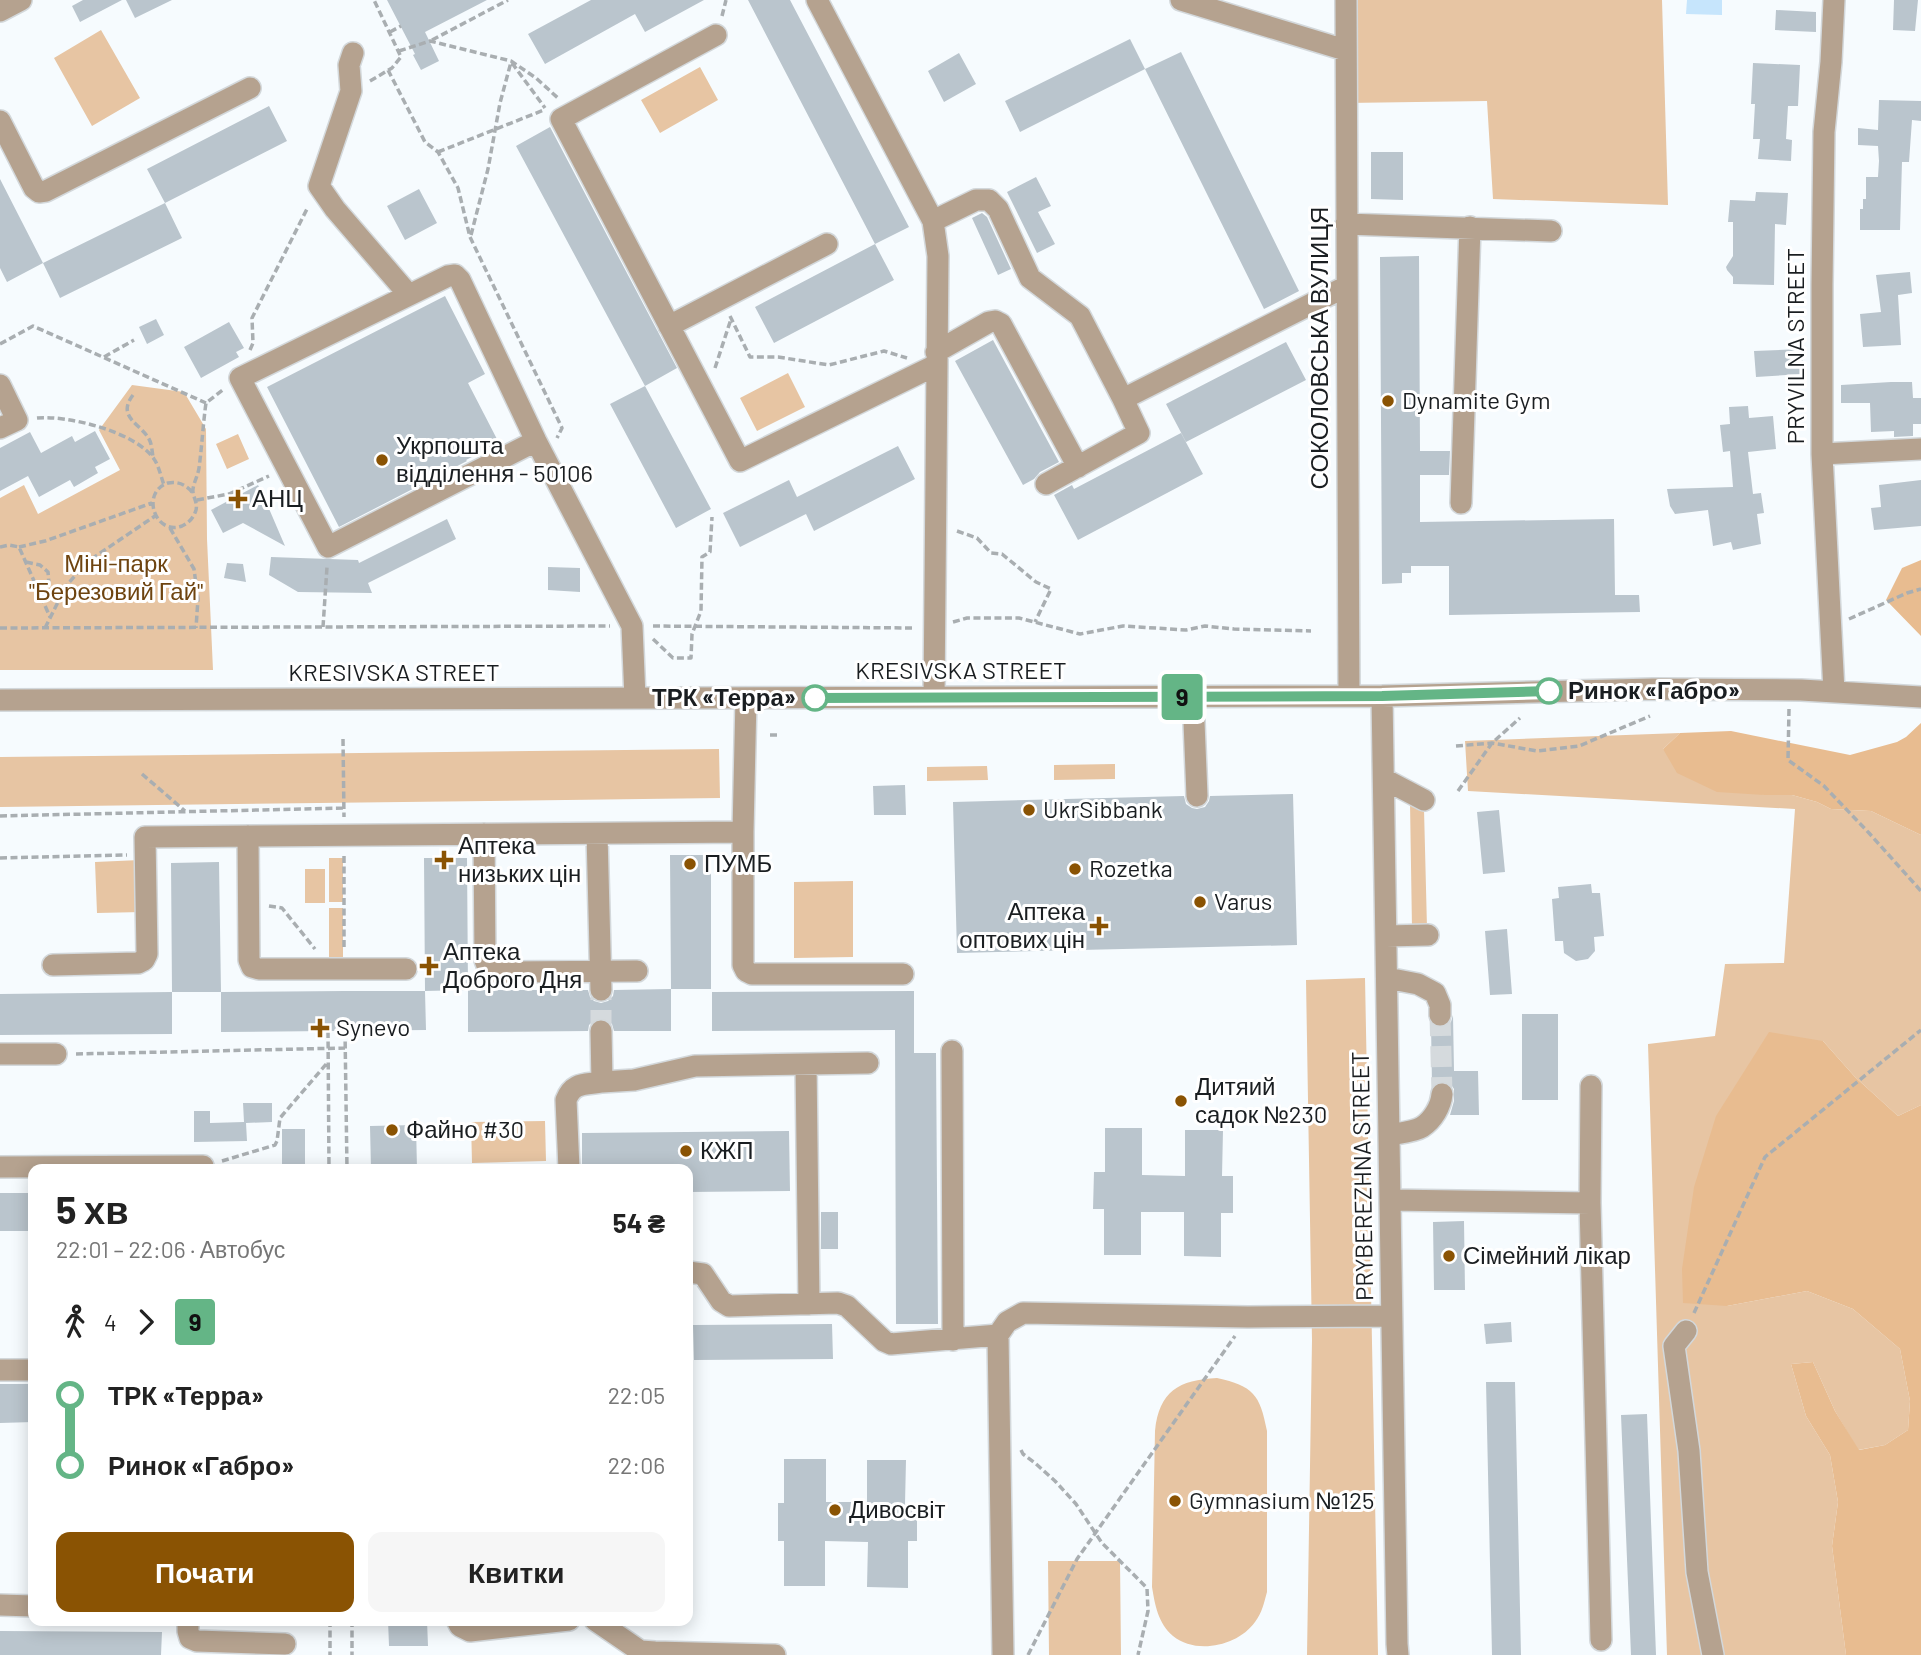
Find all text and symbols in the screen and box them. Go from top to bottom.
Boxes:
street label: СОКОЛОВСЬКА ВУЛИЦЯ [1304,207,1333,489]
street label: PRYVILNA STREET [1780,248,1809,444]
place label: Dynamite Gym [1402,385,1551,414]
marker: Dynamite Gym [1380,393,1396,409]
place label: Укрпошта відділення - 50106 [396,430,593,487]
marker: Укрпошта відділення - 50106 [374,452,390,468]
place label: АНЦ [252,483,303,512]
marker: АНЦ [230,491,246,507]
park label: Міні-парк "Березовий Гай" [29,548,203,605]
street label: KRESIVSKA STREET [855,655,1067,684]
street label: KRESIVSKA STREET [288,657,500,686]
line badge: 9 [1159,674,1205,720]
place label: Ринок «Габро» [1568,675,1740,704]
marker: Ринок «Габро» [1536,678,1562,704]
place label: ТРК «Терра» [652,682,796,711]
text: 9 [1176,682,1188,711]
marker: ТРК «Терра» [802,685,828,711]
place label: UkrSibbank [1043,794,1163,823]
marker: UkrSibbank [1021,802,1037,818]
place label: Аптека низьких цін [458,830,581,887]
place label: ПУМБ [704,848,772,877]
marker: Аптека низьких цін [436,852,452,868]
place label: Rozetka [1089,853,1173,882]
marker: ПУМБ [682,856,698,872]
marker: Rozetka [1067,861,1083,877]
place label: Varus [1214,886,1272,915]
marker: Varus [1192,894,1208,910]
place label: Аптека оптових цін [959,896,1086,953]
marker: Аптека оптових цін [1091,918,1107,934]
place label: Аптека Доброго Дня [443,936,582,993]
marker: Аптека Доброго Дня [421,958,437,974]
place label: Synevo [336,1012,410,1041]
marker: Synevo [310,1018,330,1038]
street label: PRYBEREZHNA STREET [1345,1051,1378,1301]
place label: Дитяий садок №230 [1195,1071,1327,1128]
marker: Дитяий садок №230 [1173,1093,1189,1109]
place label: Файно #30 [406,1114,524,1143]
marker: Файно #30 [384,1122,400,1138]
place label: КЖП [700,1135,753,1164]
marker: КЖП [678,1143,694,1159]
text: 5 хв [56,1186,129,1232]
text: 54 ₴ [613,1207,665,1238]
text: 22:01 – 22:06 · Автобус [56,1235,285,1263]
place label: Сімейний лікар [1463,1240,1631,1269]
marker: Сімейний лікар [1441,1248,1457,1264]
icon: walk [56,1303,94,1341]
icon: forward [127,1303,165,1341]
text: 9 [189,1307,201,1336]
text: 4 [104,1308,117,1336]
text: ТРК «Терра» [108,1379,264,1410]
text: 22:05 [608,1381,665,1409]
text: Ринок «Габро» [108,1449,294,1480]
text: 22:06 [608,1451,665,1479]
place label: Gymnasium №125 [1189,1485,1374,1514]
marker: Gymnasium №125 [1167,1493,1183,1509]
place label: Дивосвіт [849,1494,946,1523]
marker: Дивосвіт [827,1502,843,1518]
button: Почати [56,1532,354,1612]
button: Квитки [368,1532,665,1612]

